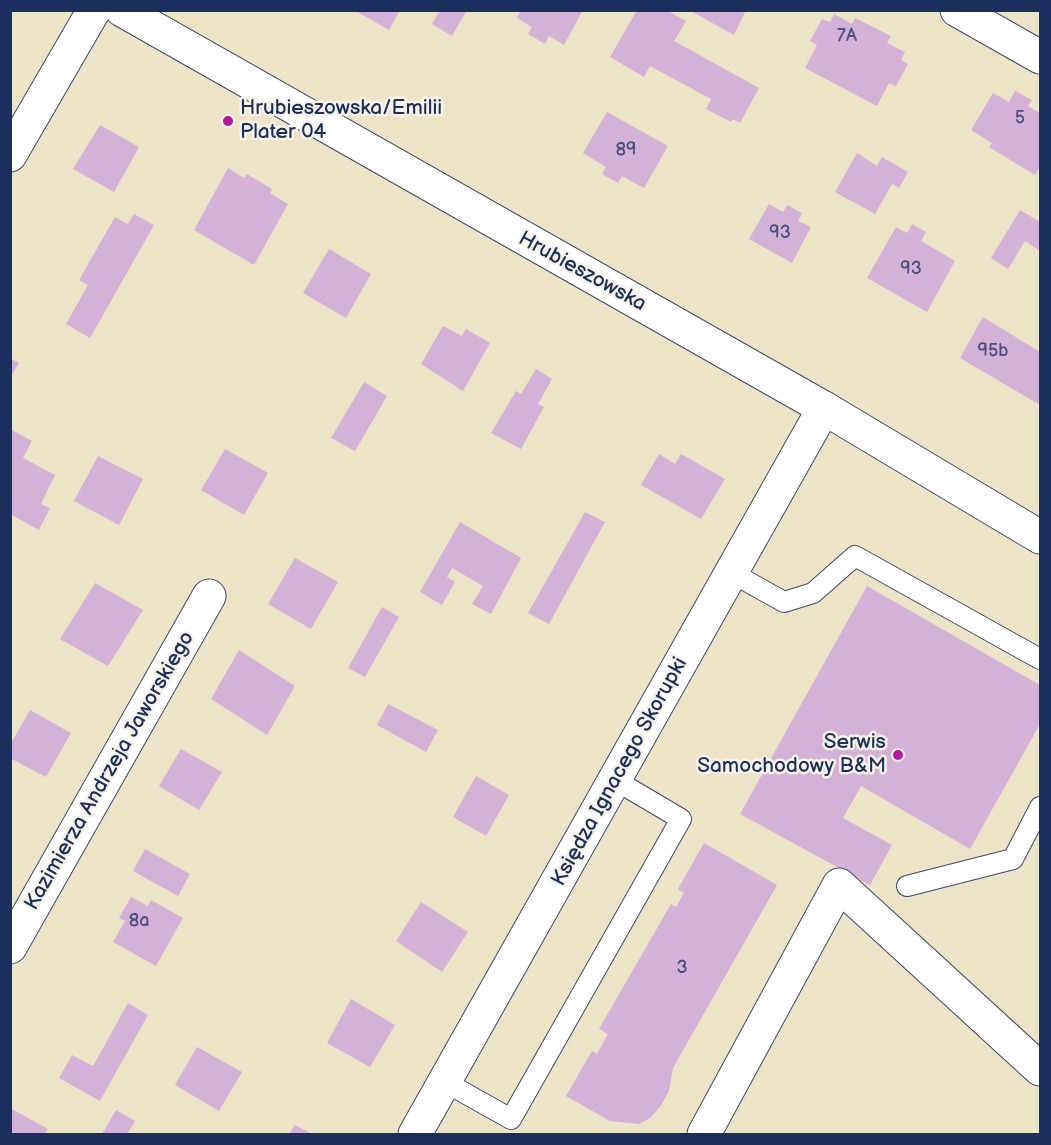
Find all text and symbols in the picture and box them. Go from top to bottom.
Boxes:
house number: 7A [837,25,857,47]
place label: Hrubieszowska/Emilii Plater 04 [240,96,442,146]
house number: 5 [1015,107,1025,129]
marker: Hrubieszowska/Emilii Plater 04 [221,114,235,128]
house number: 89 [616,139,636,161]
house number: 93 [769,222,791,244]
street label: Hrubieszowska [514,227,650,317]
house number: 93 [900,258,922,280]
house number: 95b [978,340,1008,362]
street label: Kazimierza Andrzeja Jaworskiego [20,627,200,915]
street label: Księdza Ignacego Skorupki [547,653,693,891]
place label: Serwis Samochodowy B&M [697,730,886,780]
marker: Serwis Samochodowy B&M [891,748,905,762]
house number: 8a [129,910,149,932]
house number: 3 [676,957,688,979]

